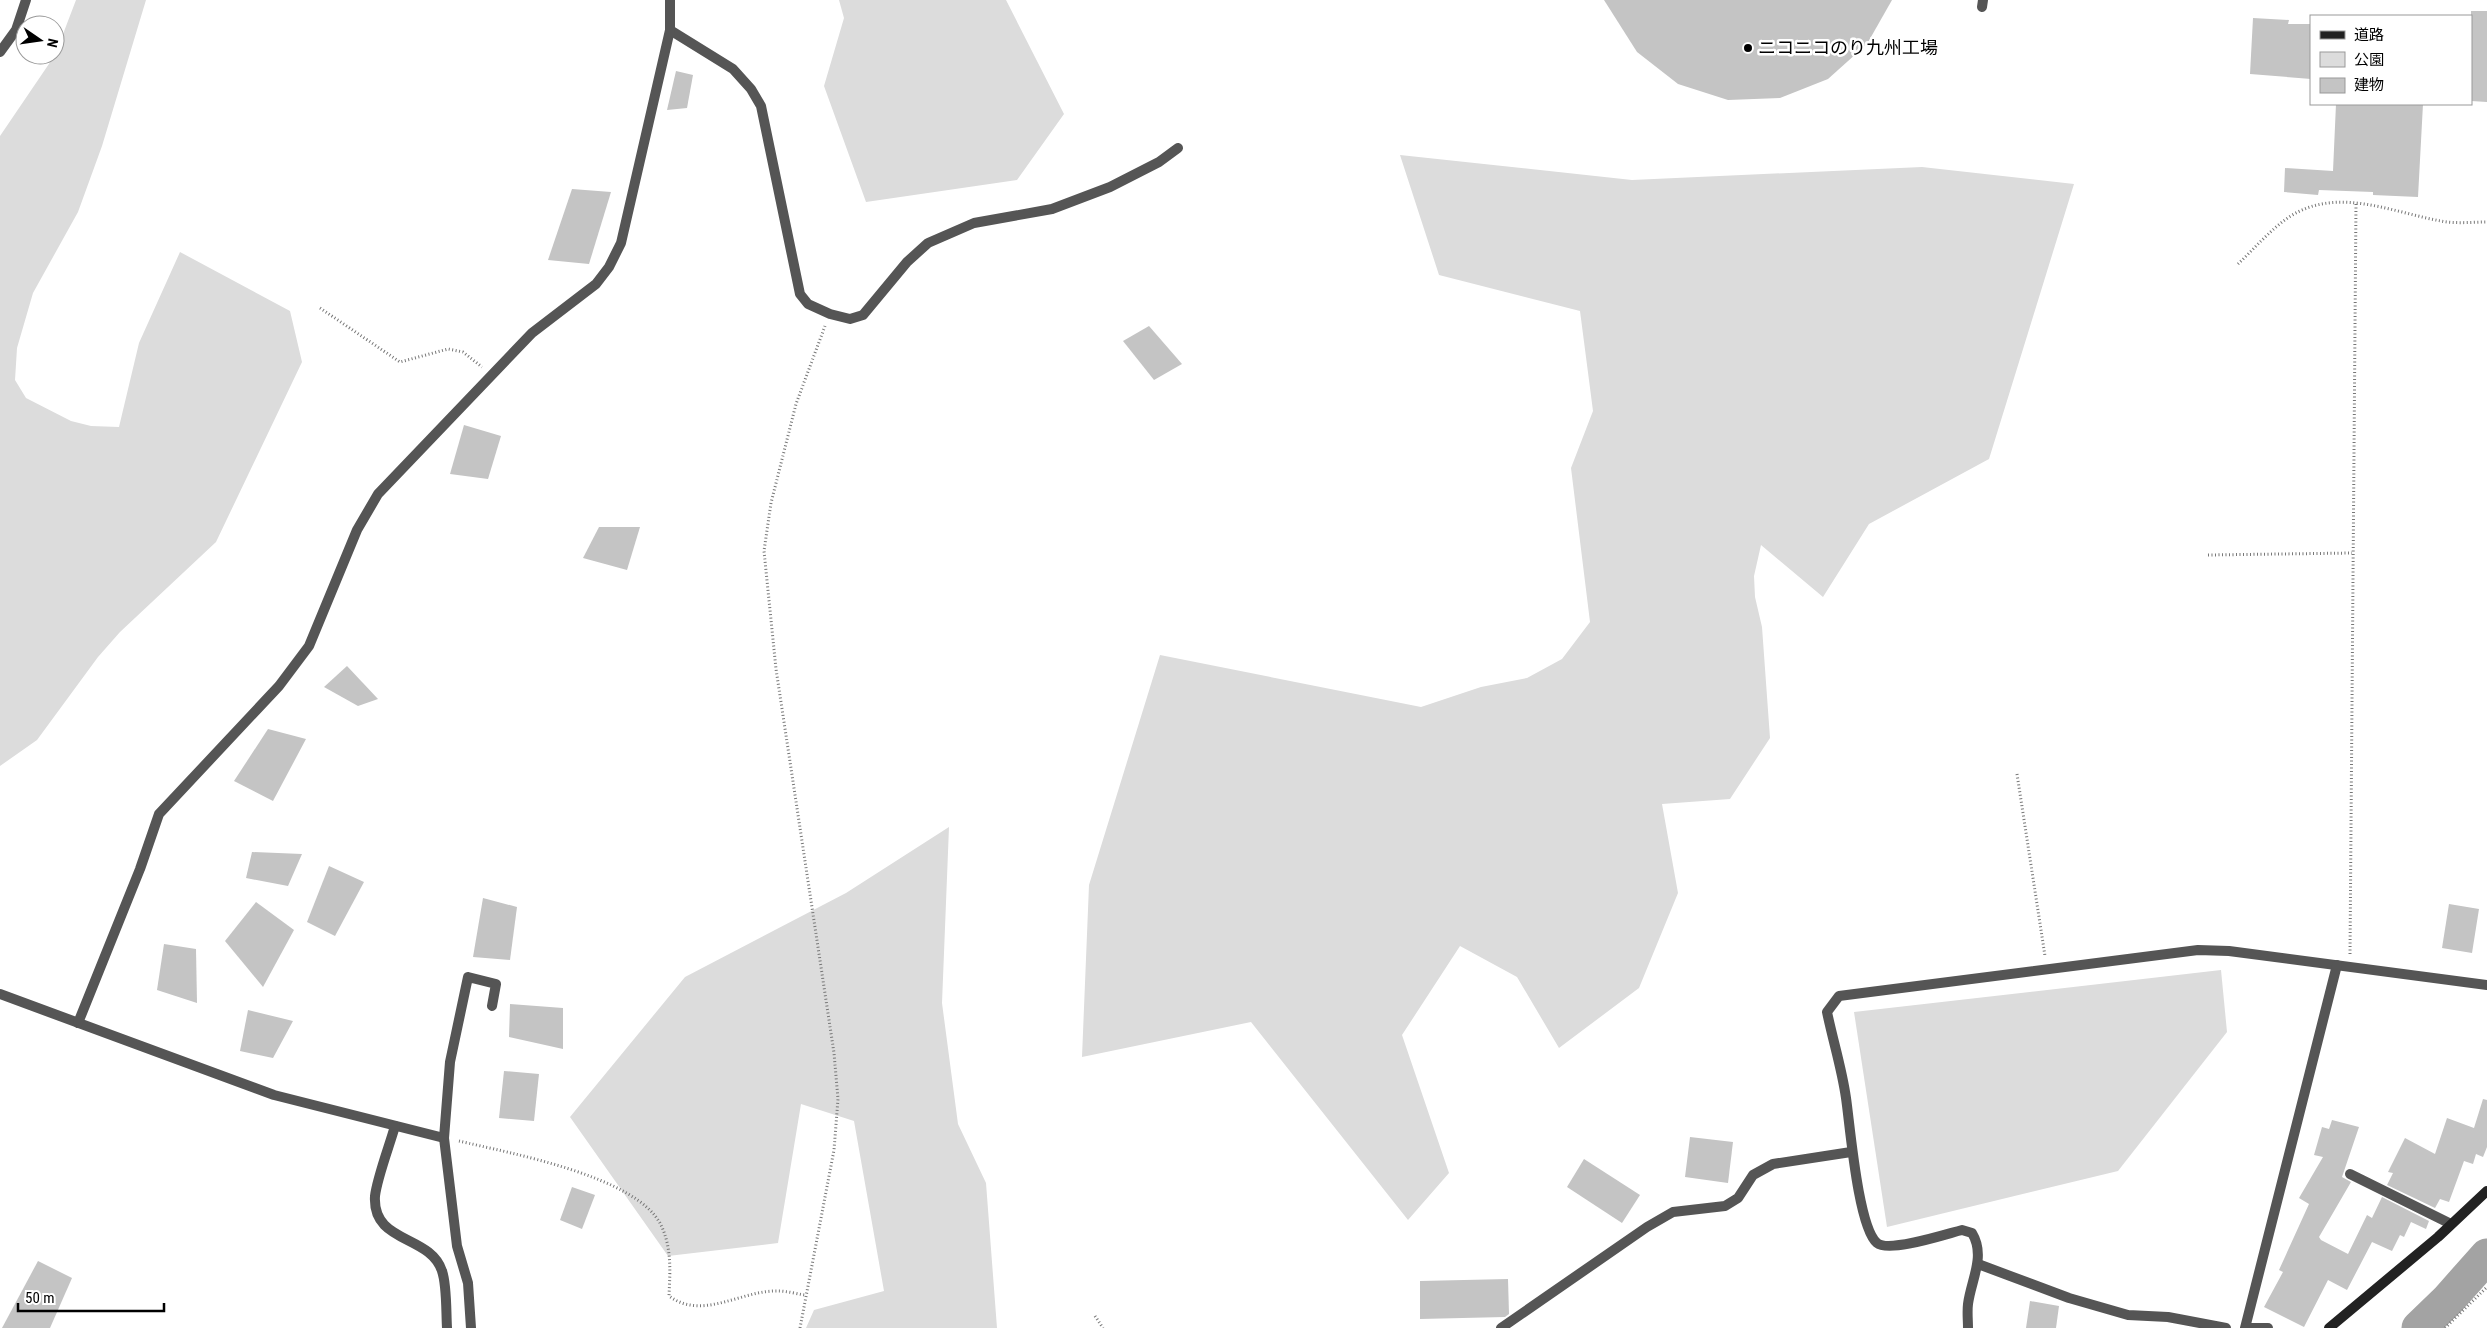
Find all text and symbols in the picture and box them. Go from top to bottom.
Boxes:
north arrow [15,15,65,65]
legend [2310,15,2472,105]
text: 道路 [2354,26,2384,44]
text: N [44,37,61,49]
place label: ニコニコのり九州工場 [1758,37,1938,58]
marker: ニコニコのり九州工場 [1742,42,1754,54]
text: 公園 [2354,51,2384,69]
text: 建物 [2354,76,2384,94]
scale bar [18,1280,164,1312]
text: 50 m [25,1289,55,1307]

